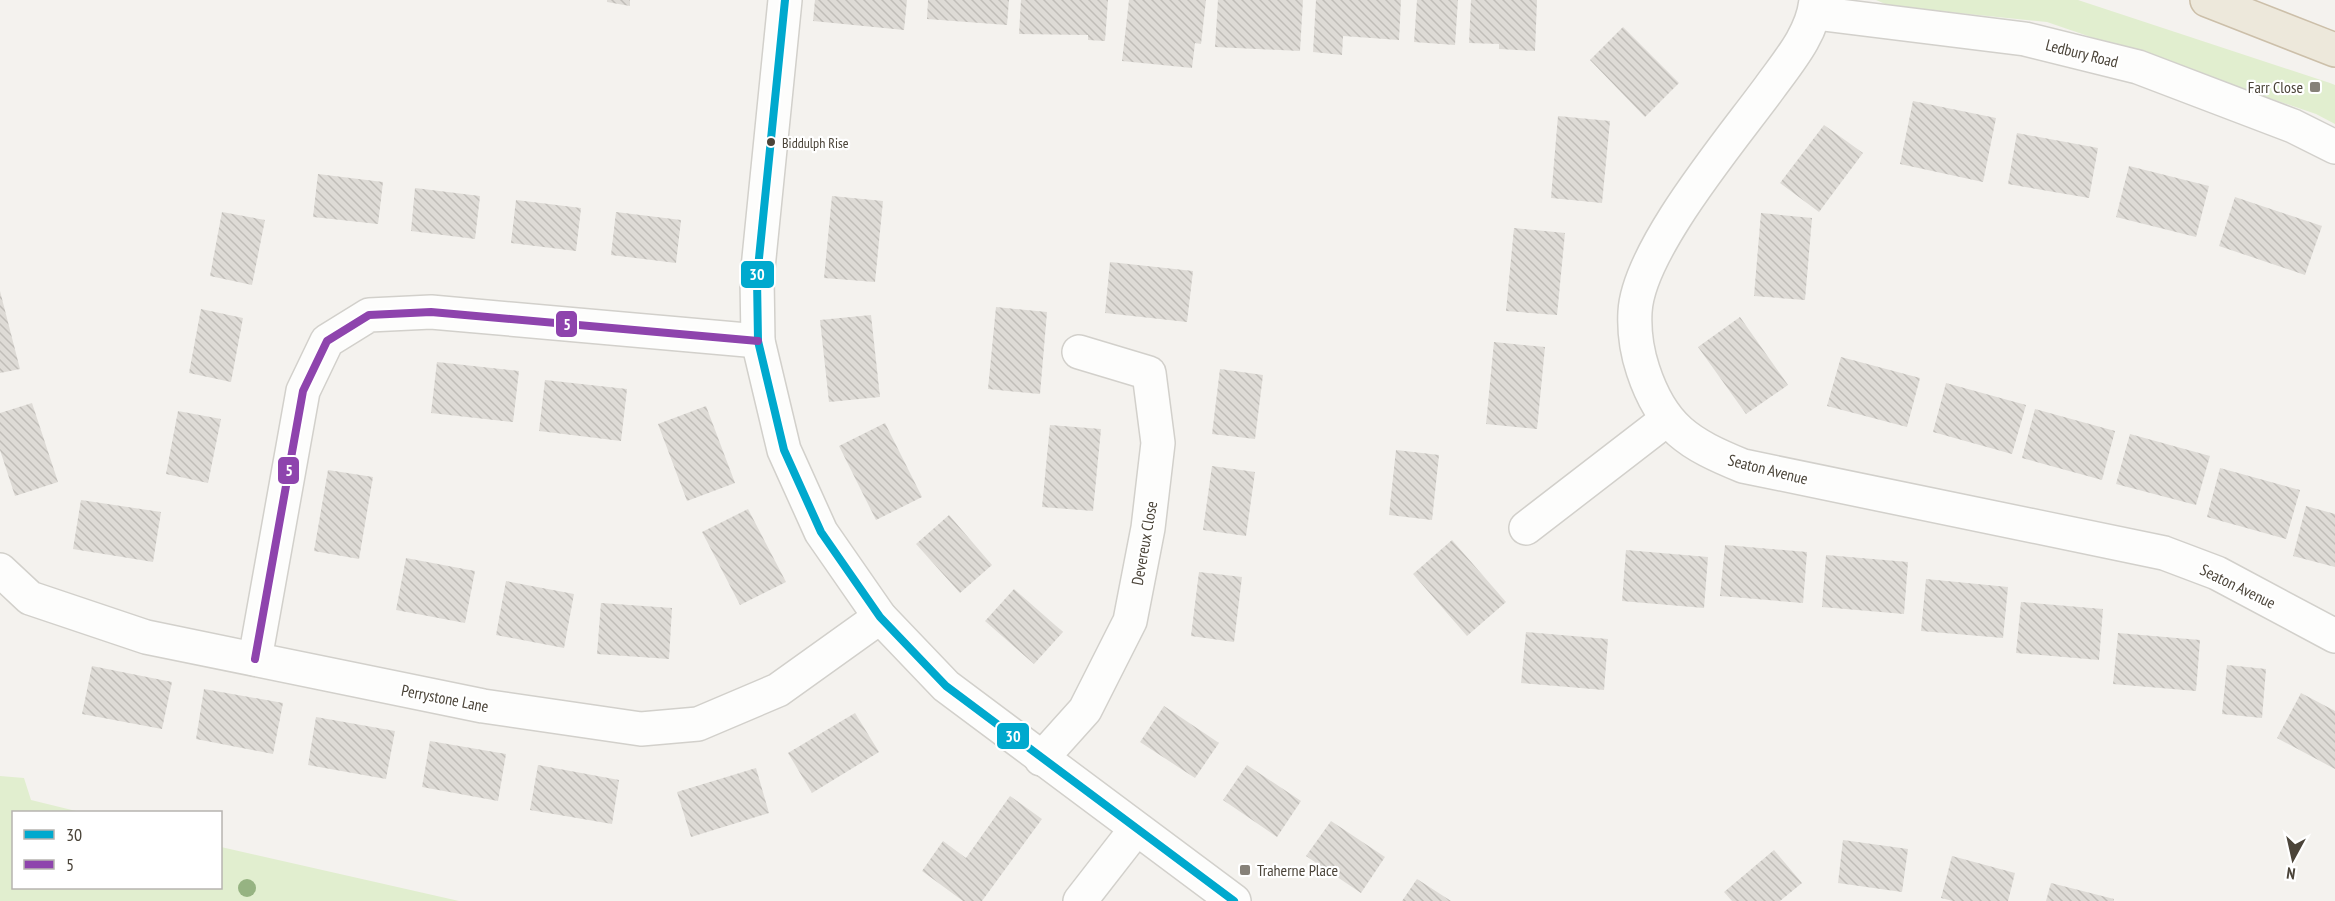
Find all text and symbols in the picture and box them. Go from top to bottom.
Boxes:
street label: Ledbury Road [2044,34,2120,72]
place label: Farr Close [2248,77,2303,97]
marker: Farr Close [2308,80,2322,94]
place label: Biddulph Rise [782,134,849,152]
marker: Biddulph Rise [765,136,777,148]
line badge: 30 [740,260,775,289]
text: 30 [749,264,765,284]
line badge: 5 [555,310,578,338]
text: 5 [563,314,571,334]
street label: Seaton Avenue [1726,449,1810,489]
line badge: 5 [277,456,300,485]
text: 5 [285,460,293,480]
street label: Devereux Close [1127,499,1161,587]
street label: Seaton Avenue [2197,559,2279,613]
street label: Perrystone Lane [400,680,490,716]
line badge: 30 [996,722,1030,750]
text: 30 [1005,726,1021,746]
legend [12,811,222,889]
text: 30 [66,823,82,846]
north arrow [2263,829,2323,889]
text: 5 [66,853,74,876]
place label: Traherne Place [1257,860,1338,880]
marker: Traherne Place [1238,863,1252,877]
text: N [2285,863,2297,884]

